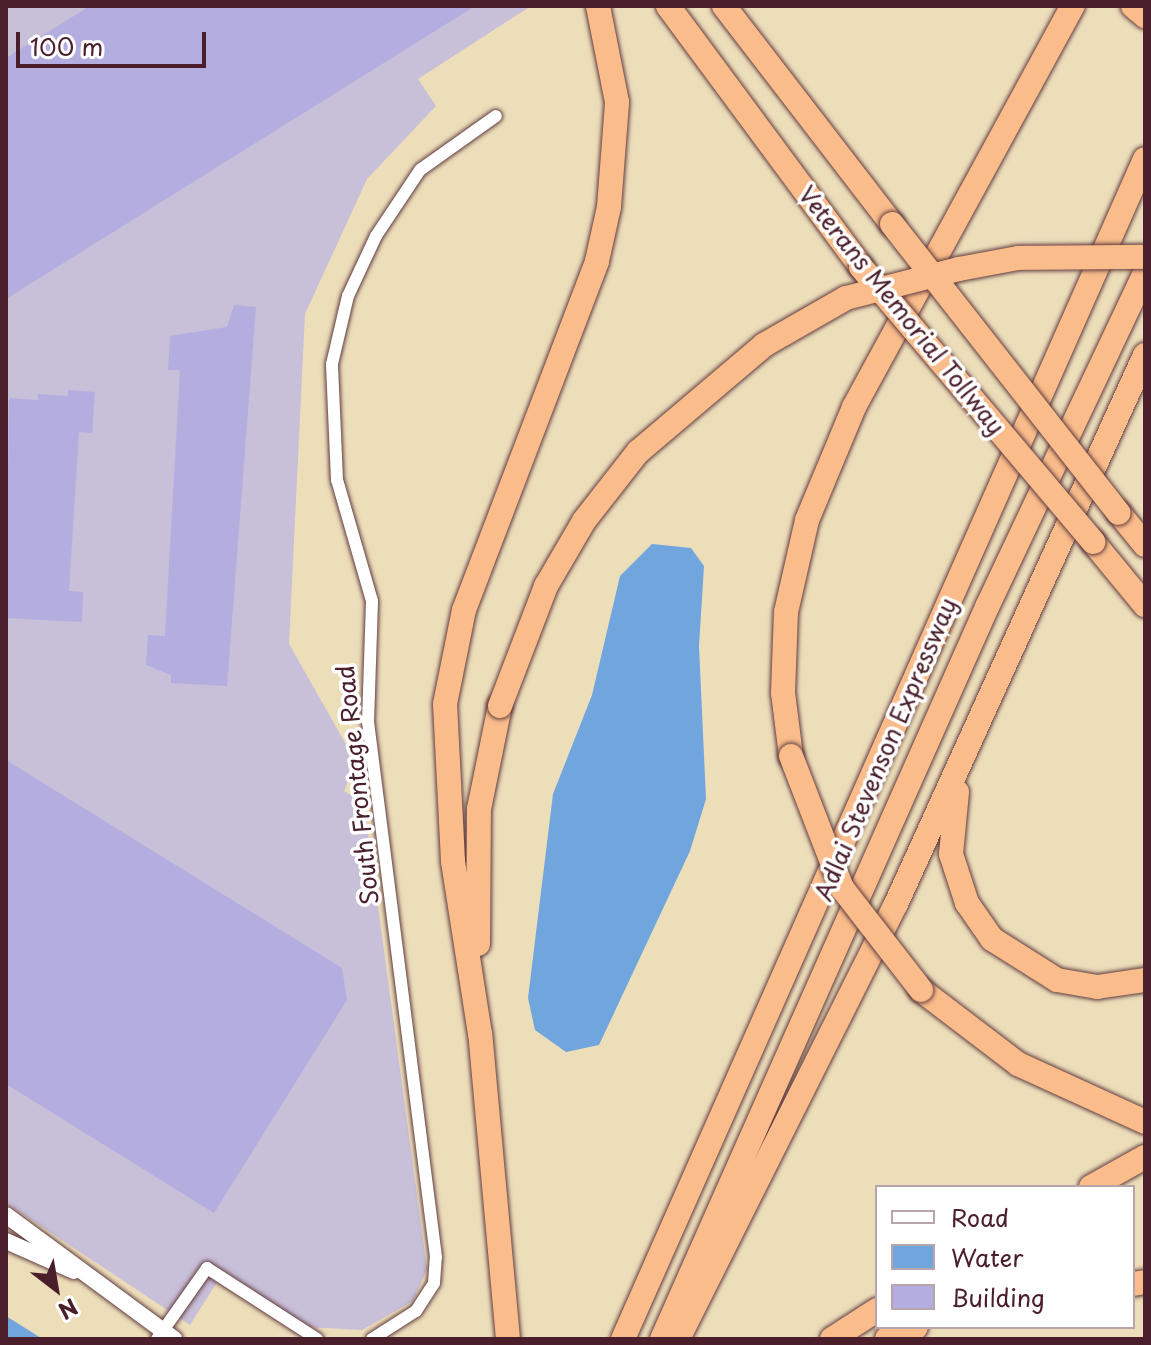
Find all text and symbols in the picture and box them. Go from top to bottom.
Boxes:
scale bar [20,16,210,66]
text: 100 m [30,28,103,64]
street label: Veterans Memorial Tollway [793,180,1011,440]
street label: Adlai Stevenson Expressway [808,592,962,906]
street label: South Frontage Road [330,663,384,907]
legend [875,1185,1135,1329]
text: Road [951,1199,1009,1235]
text: Water [951,1239,1023,1275]
north arrow [16,1249,96,1329]
text: Building [951,1279,1045,1315]
text: N [53,1291,85,1329]

